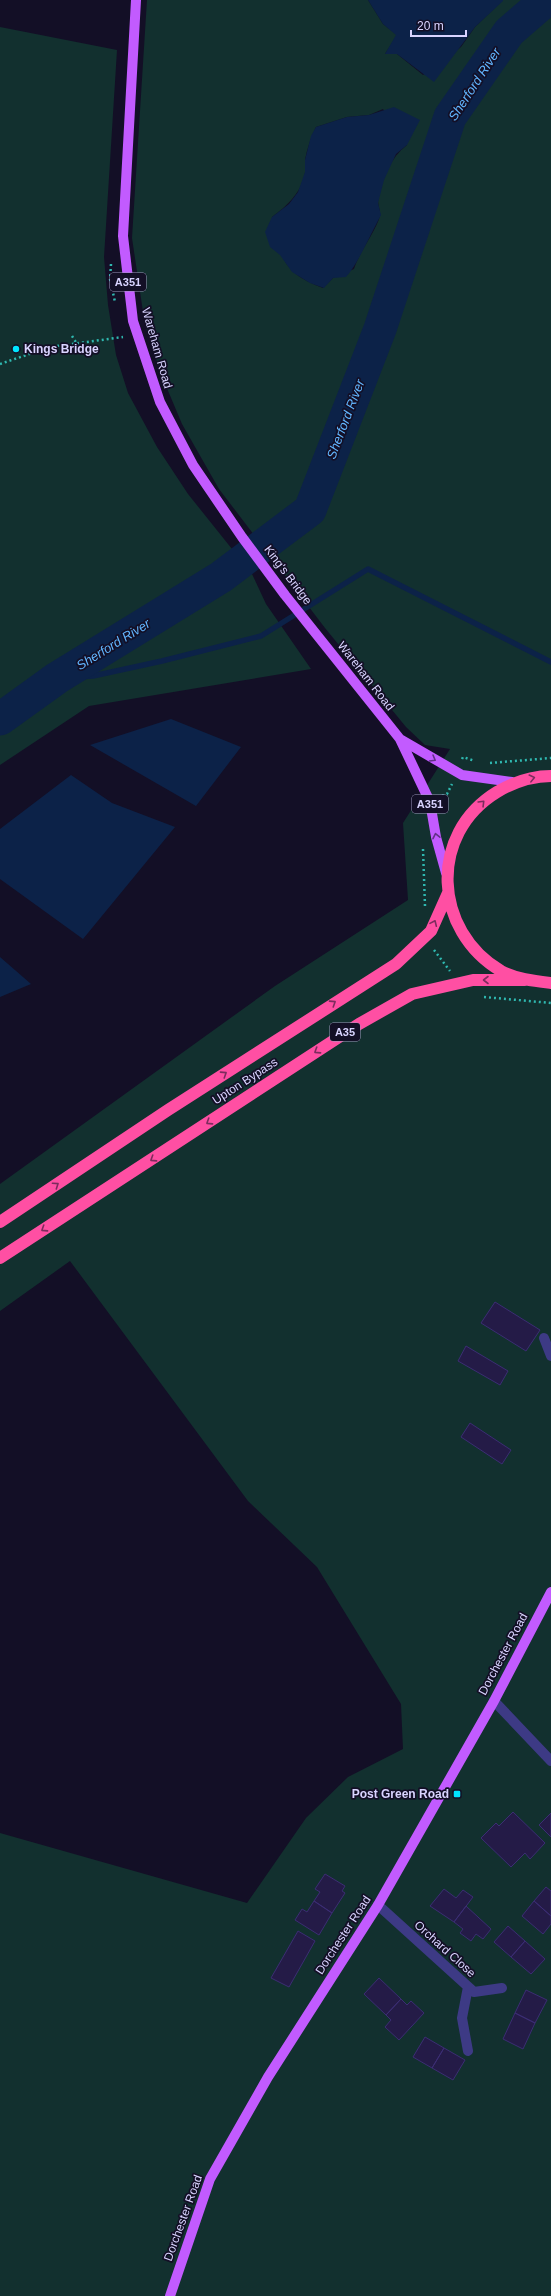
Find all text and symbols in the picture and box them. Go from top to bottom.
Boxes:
scale bar [411,12,466,38]
text: 20 m [417,19,444,33]
water label: Sherford River [445,44,504,124]
road number: A351 [110,273,146,291]
street label: Wareham Road [139,306,175,390]
place label: Kings Bridge [24,342,99,356]
marker: Kings Bridge [11,344,21,354]
water label: Sherford River [323,377,368,461]
street label: King's Bridge [261,543,315,608]
water label: Sherford River [74,616,153,673]
street label: Wareham Road [335,639,397,713]
one-way arrow [429,754,436,761]
one-way arrow [528,774,535,782]
road number: A351 [412,795,448,813]
one-way arrow [477,800,485,808]
one-way arrow [432,832,440,839]
one-way arrow [429,920,437,928]
one-way arrow [483,976,489,984]
one-way arrow [329,1001,336,1008]
road number: A35 [330,1023,360,1041]
one-way arrow [314,1046,321,1054]
street label: Upton Bypass [210,1055,280,1107]
one-way arrow [220,1071,227,1078]
one-way arrow [206,1117,213,1124]
one-way arrow [150,1154,157,1161]
one-way arrow [52,1182,59,1190]
one-way arrow [41,1225,48,1232]
street label: Dorchester Road [476,1611,530,1697]
place label: Post Green Road [352,1787,449,1801]
marker: Post Green Road [452,1789,462,1799]
street label: Dorchester Road [312,1893,374,1977]
street label: Orchard Close [412,1918,479,1980]
street label: Dorchester Road [161,2173,205,2263]

